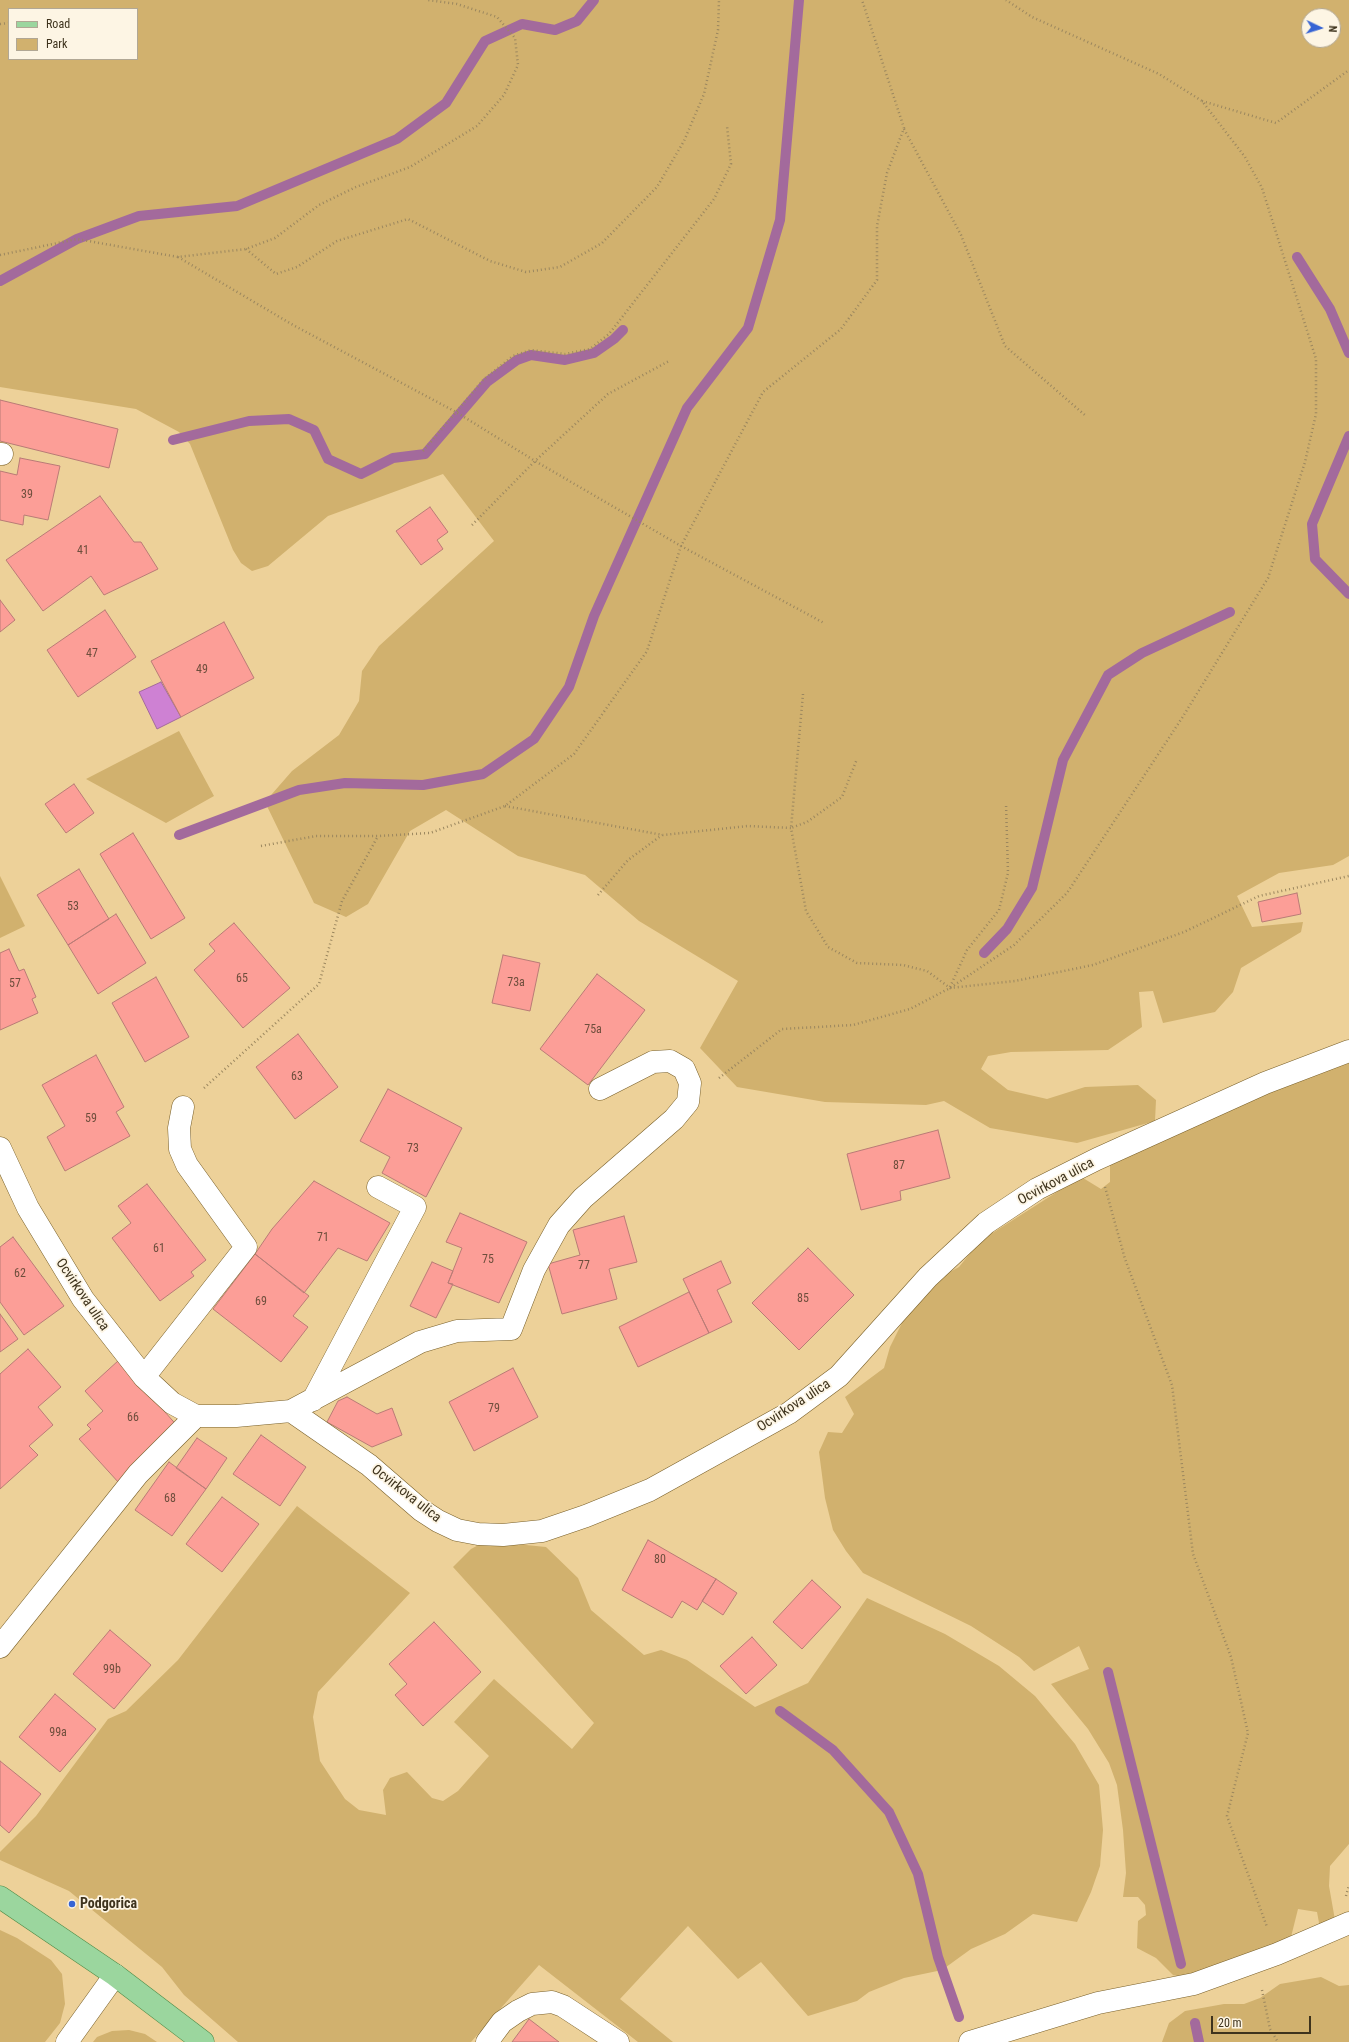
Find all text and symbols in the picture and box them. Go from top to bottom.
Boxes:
legend [8,8,138,60]
north arrow [1301,8,1341,48]
text: Road [46,17,70,31]
text: N [1326,25,1339,33]
text: Park [46,37,67,51]
house number: 39 [21,488,33,502]
house number: 41 [77,544,89,558]
house number: 47 [86,647,98,661]
house number: 49 [196,663,208,677]
house number: 53 [67,900,79,914]
house number: 65 [236,972,248,986]
house number: 73a [507,976,525,990]
house number: 57 [9,977,21,991]
house number: 75a [584,1023,602,1037]
house number: 63 [291,1070,303,1084]
house number: 59 [85,1112,97,1126]
house number: 73 [407,1142,419,1156]
street label: Ocvirkova ulica [1015,1155,1097,1209]
house number: 87 [893,1159,905,1173]
house number: 71 [317,1231,329,1245]
house number: 61 [153,1242,165,1256]
house number: 75 [482,1253,494,1267]
street label: Ocvirkova ulica [52,1256,112,1334]
house number: 77 [578,1259,590,1273]
house number: 62 [14,1267,26,1281]
house number: 85 [797,1292,809,1306]
house number: 69 [255,1295,267,1309]
street label: Ocvirkova ulica [754,1376,834,1436]
house number: 79 [488,1402,500,1416]
house number: 66 [127,1411,139,1425]
street label: Ocvirkova ulica [368,1462,444,1526]
house number: 68 [164,1492,176,1506]
house number: 80 [654,1553,666,1567]
house number: 99b [103,1663,121,1677]
house number: 99a [49,1726,67,1740]
place label: Podgorica [80,1896,137,1912]
marker: Podgorica [67,1899,77,1909]
scale bar [1213,2008,1313,2034]
text: 20 m [1218,2016,1242,2030]

